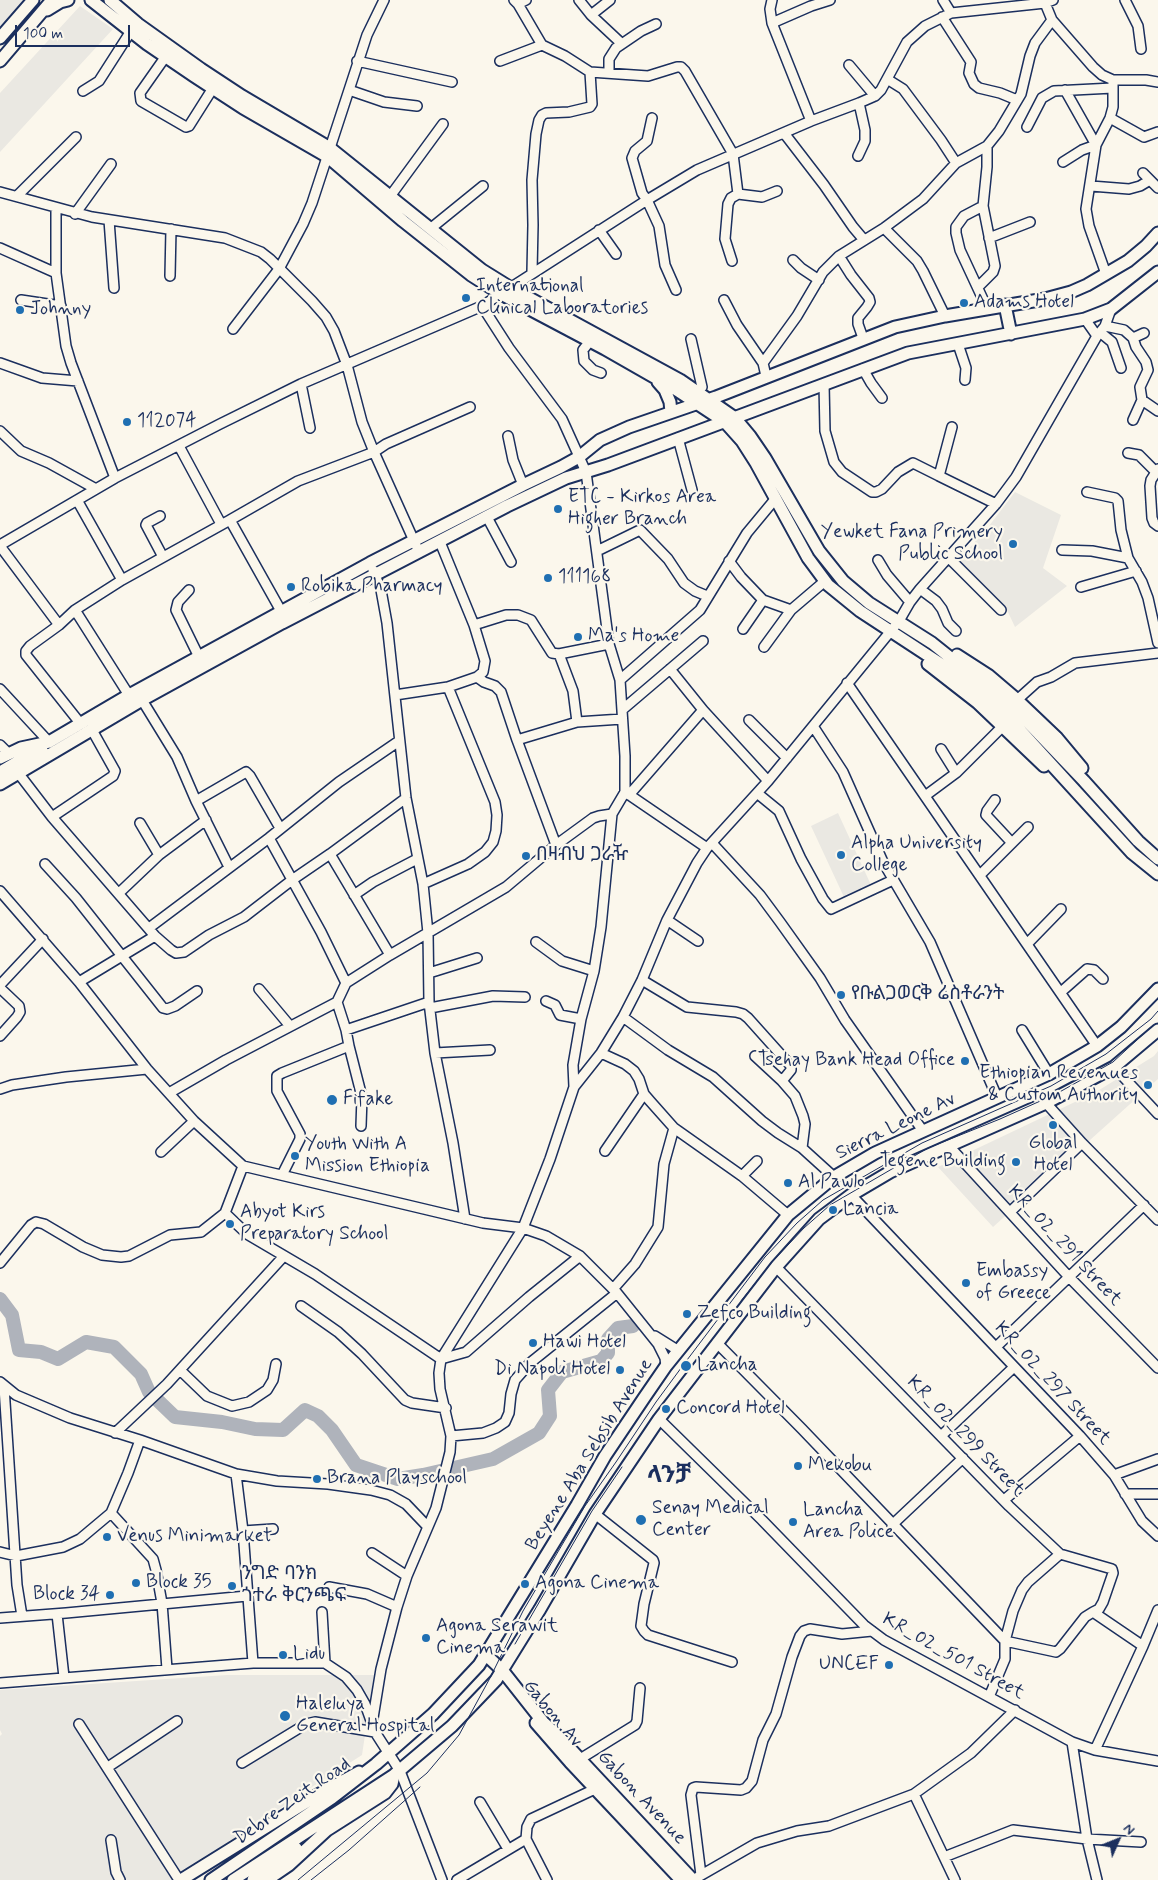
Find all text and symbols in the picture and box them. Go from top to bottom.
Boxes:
scale bar [18,15,132,47]
text: 100 m [23,24,63,44]
place label: International Clinical Laboratories [476,276,648,320]
marker: International Clinical Laboratories [460,292,472,304]
place label: Adams Hotel [974,292,1074,314]
marker: Adams Hotel [958,297,970,309]
place label: Johnny [30,299,91,321]
marker: Johnny [14,304,26,316]
place label: 112074 [137,411,196,433]
marker: 112074 [121,416,133,428]
place label: ETC - Kirkos Area Higher Branch [568,487,716,531]
marker: ETC - Kirkos Area Higher Branch [552,503,564,515]
place label: Yewket Fana Primery Public School [821,522,1003,566]
marker: Yewket Fana Primery Public School [1007,538,1019,550]
place label: 111168 [558,567,611,589]
marker: 111168 [542,572,554,584]
place label: Robika Pharmacy [301,576,443,598]
marker: Robika Pharmacy [285,581,297,593]
place label: Ma's Home [588,626,679,648]
marker: Ma's Home [572,631,584,643]
place label: Alpha University College [851,833,982,877]
place label: በዛብህ ጋራዥ [536,845,629,867]
marker: Alpha University College [835,849,847,861]
marker: በዛብህ ጋራዥ [520,850,532,862]
place label: የቡልጋወርቅ ሬስቶራንት [851,984,1004,1006]
marker: የቡልጋወርቅ ሬስቶራንት [835,989,847,1001]
place label: Tsehay Bank Head Office [758,1050,955,1072]
marker: Tsehay Bank Head Office [959,1055,971,1067]
place label: Ethiopian Revenues & Custom Authority [979,1063,1138,1107]
marker: Ethiopian Revenues & Custom Authority [1142,1079,1154,1091]
street label: Sierra Leone Av [833,1088,959,1166]
place label: Fifake [343,1089,393,1111]
marker: Fifake [325,1093,339,1107]
marker: Global Hotel [1047,1119,1059,1131]
place label: Global Hotel [1028,1133,1078,1177]
place label: Youth With A Mission Ethiopia [305,1134,430,1178]
marker: Youth With A Mission Ethiopia [289,1150,301,1162]
place label: Tegene Building [880,1151,1006,1173]
marker: Tegene Building [1010,1156,1022,1168]
place label: Al Pawlo [798,1172,865,1194]
marker: Al Pawlo [782,1177,794,1189]
street label: KR_02_291 Street [1002,1181,1126,1311]
place label: Lancia [843,1199,898,1221]
place label: Abyot Kirs Preparatory School [240,1202,388,1246]
marker: Lancia [827,1204,839,1216]
marker: Abyot Kirs Preparatory School [224,1218,236,1230]
place label: Embassy of Greece [976,1261,1051,1305]
marker: Embassy of Greece [960,1277,972,1289]
place label: Zefco Building [697,1303,812,1325]
marker: Zefco Building [681,1308,693,1320]
street label: KR_02_297 Street [989,1318,1115,1450]
place label: Hawi Hotel [543,1332,626,1354]
marker: Hawi Hotel [527,1337,539,1349]
street label: Beyene Aba Sebsib Avenue [522,1355,658,1555]
place label: Lancha [697,1355,758,1377]
place label: Di Napoli Hotel [494,1359,610,1381]
marker: Lancha [679,1359,693,1373]
marker: Di Napoli Hotel [614,1364,626,1376]
street label: KR_02_299 Street [901,1372,1029,1502]
place label: Concord Hotel [676,1398,785,1420]
marker: Concord Hotel [660,1403,672,1415]
place label: Mekobu [808,1455,872,1477]
marker: Mekobu [792,1460,804,1472]
district label: ላንቻ [647,1463,691,1491]
place label: Brana Playschool [327,1468,467,1490]
marker: Brana Playschool [311,1473,323,1485]
place label: Senay Medical Center [652,1498,769,1542]
place label: Lancha Area Police [803,1500,894,1544]
marker: Senay Medical Center [634,1513,648,1527]
marker: Lancha Area Police [787,1516,799,1528]
place label: Venus Minimarket [117,1526,272,1548]
marker: Venus Minimarket [101,1531,113,1543]
place label: ንግድ ባንክ ጎተራ ቅርንጫፍ [242,1564,346,1608]
place label: Block 35 [146,1572,212,1594]
place label: Agona Cinema [535,1573,659,1595]
marker: Block 35 [130,1577,142,1589]
marker: Agona Cinema [519,1578,531,1590]
marker: ንግድ ባንክ ጎተራ ቅርንጫፍ [226,1580,238,1592]
place label: Block 34 [33,1584,100,1606]
marker: Block 34 [104,1589,116,1601]
street label: KR_02_501 Street [878,1608,1028,1706]
place label: Agona Serawit Cinema [436,1616,558,1660]
marker: Agona Serawit Cinema [420,1632,432,1644]
place label: Lidu [293,1644,325,1666]
marker: Lidu [277,1649,289,1661]
place label: UNCEF [819,1654,879,1676]
marker: UNCEF [883,1659,895,1671]
street label: Gabon Av [517,1676,587,1752]
place label: Haleluya General Hospital [296,1694,434,1738]
marker: Haleluya General Hospital [278,1709,292,1723]
street label: Gabon Avenue [592,1746,690,1850]
street label: Debre Zeit Road [230,1753,356,1851]
north arrow [1093,1815,1143,1865]
text: N [1119,1820,1138,1839]

